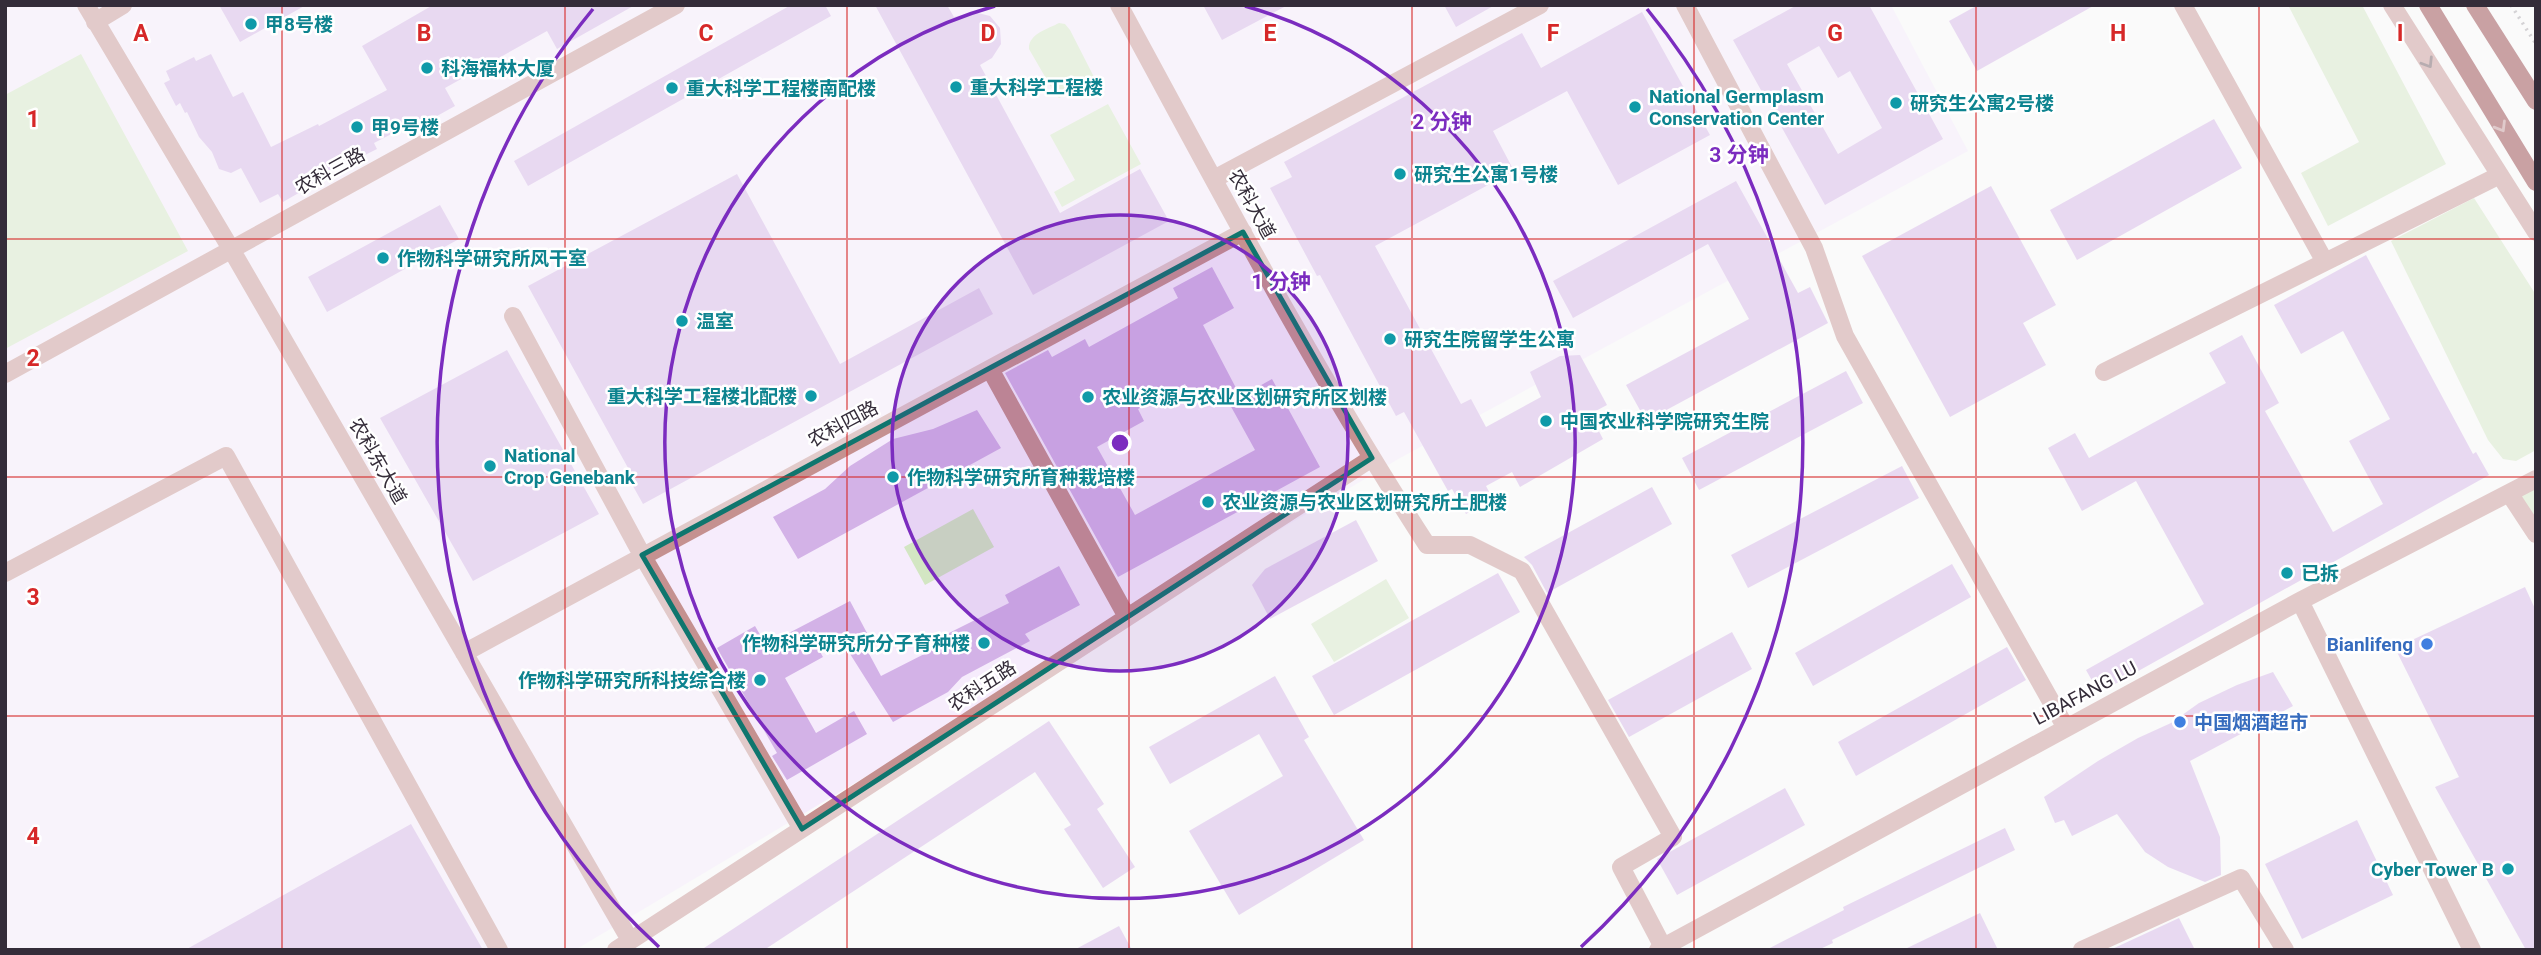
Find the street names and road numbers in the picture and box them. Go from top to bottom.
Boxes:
street label: 农科三路 [291,143,369,199]
street label: 农科大道 [1224,165,1280,243]
street label: 农科四路 [804,396,882,452]
street label: 农科东大道 [344,414,412,508]
street label: 农科五路 [944,656,1020,716]
street label: LIBAFANG LU [2029,656,2141,730]

